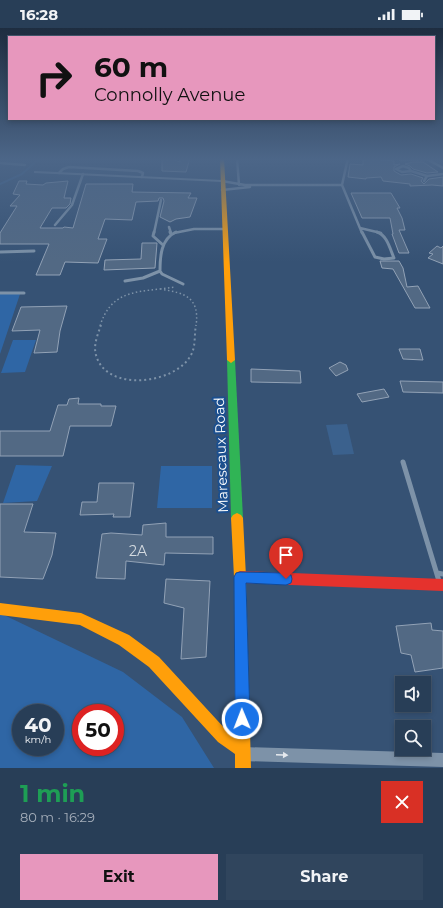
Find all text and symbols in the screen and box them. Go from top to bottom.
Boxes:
text: 16:28 [20,5,58,24]
text: 60 m [94,50,168,84]
icon: right [28,52,80,104]
text: Connolly Avenue [94,84,245,106]
street label: Marescaux Road [210,397,232,513]
pin [269,538,303,579]
house number: 2A [129,542,148,560]
icon: arrive [275,544,297,566]
map controls [395,676,431,756]
button: sound [395,676,431,712]
position arrow [221,698,263,740]
speed limit sign: 50 [72,704,124,756]
text: 40 [24,713,52,737]
button: search [395,720,431,756]
text: km/h [25,733,51,746]
one-way arrow [276,752,289,758]
text: 1 min [20,779,85,808]
button: close [381,781,423,823]
text: 80 m · 16:29 [20,809,95,825]
button: Exit [20,854,218,900]
button: Share [226,854,423,900]

